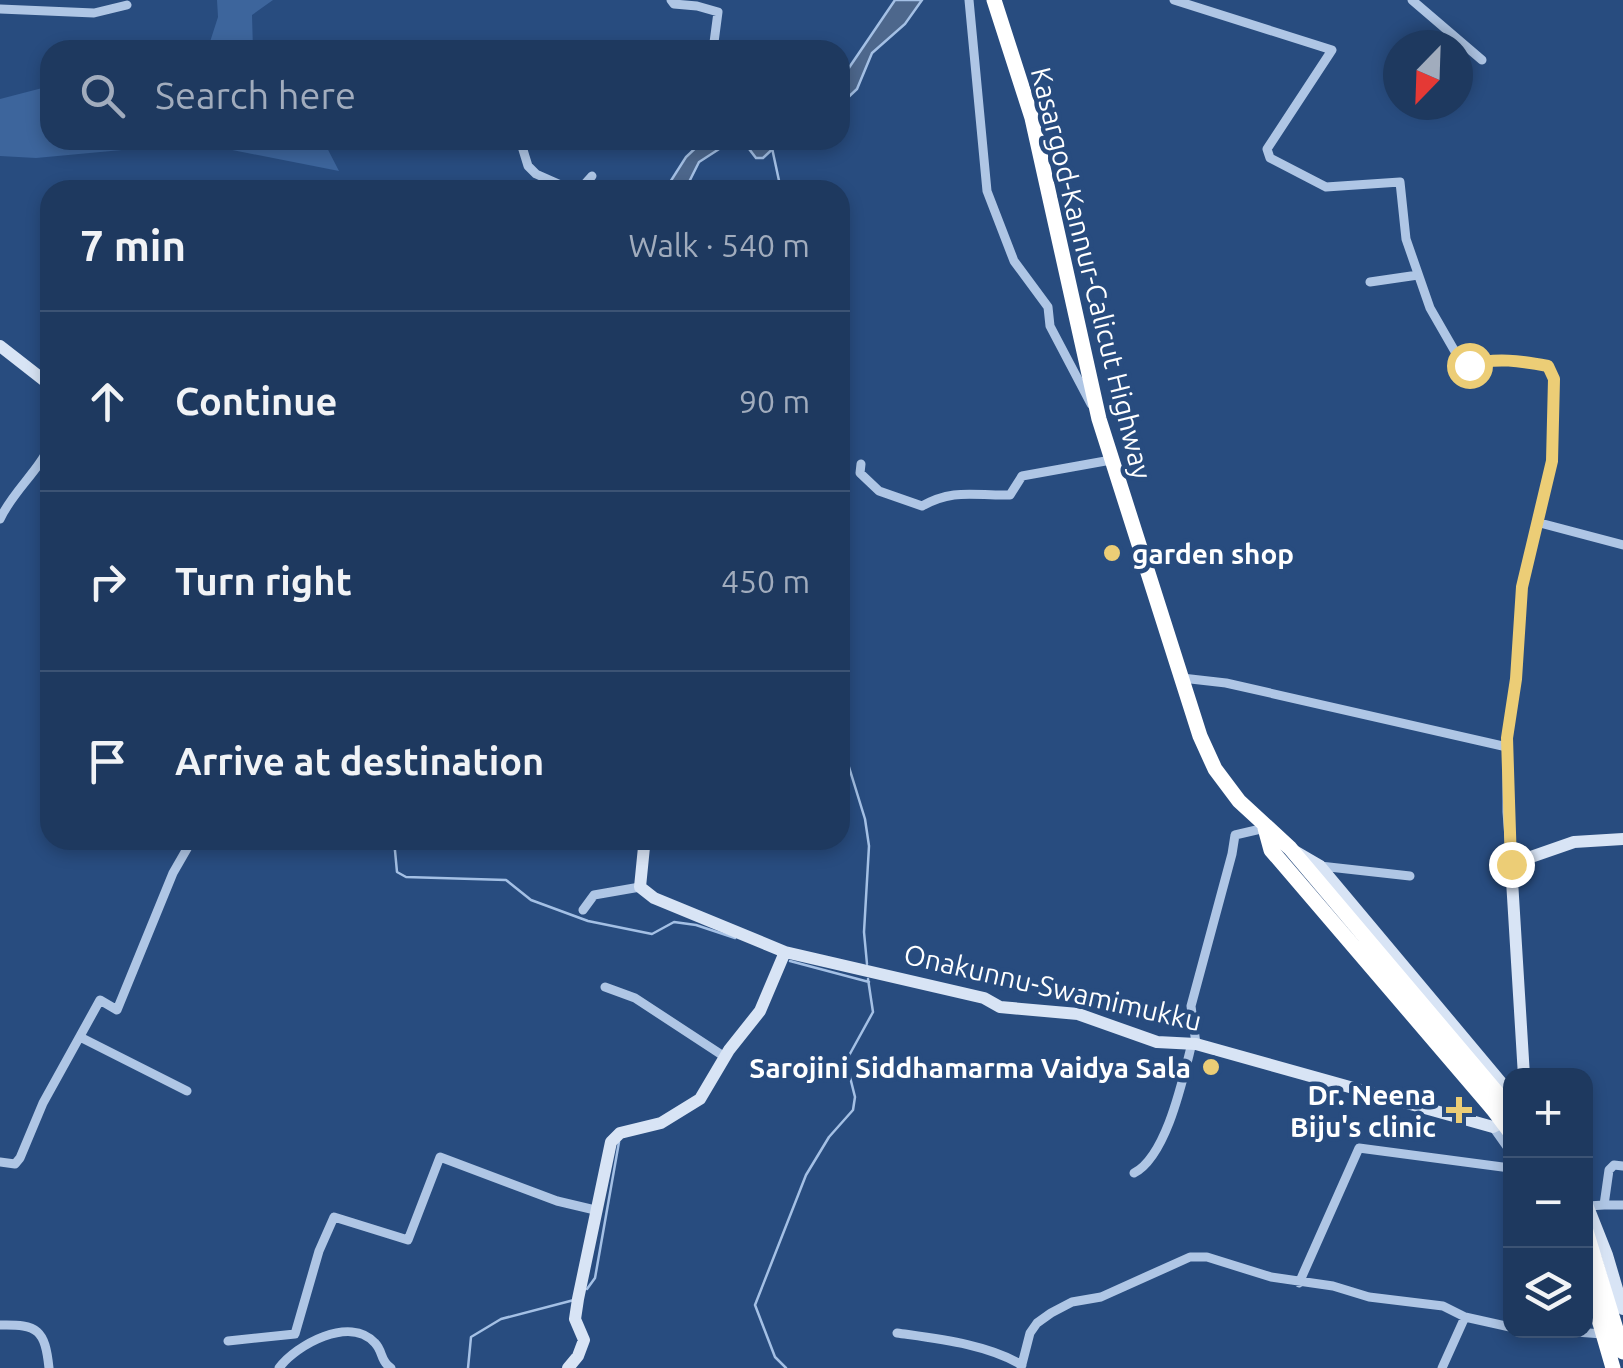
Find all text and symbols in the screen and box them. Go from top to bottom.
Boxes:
north arrow [1383,30,1473,120]
search box [40,40,850,150]
street label: Kasargod-Kannur-Calicut Highway [1026,64,1158,482]
icon: search [75,68,130,123]
text: Search here [155,74,356,116]
text: 7 min [80,222,186,269]
text: Walk · 540 m [628,227,810,263]
route start [1447,343,1493,389]
icon: ahead [80,374,135,429]
text: Continue [175,380,337,422]
text: 90 m [739,383,810,419]
place label: garden shop [1132,538,1294,569]
marker: garden shop [1101,542,1123,564]
icon: right [80,554,135,609]
text: Turn right [175,560,352,602]
text: 450 m [721,563,810,599]
icon: arrive [80,734,135,789]
text: Arrive at destination [175,740,544,782]
route end [1489,842,1535,888]
street label: Onakunnu-Swamimukku [901,938,1205,1036]
place label: Sarojini Siddhamarma Vaidya Sala [749,1052,1191,1083]
marker: Sarojini Siddhamarma Vaidya Sala [1200,1056,1222,1078]
map controls [1503,1068,1593,1338]
button: + [1503,1068,1593,1158]
place label: Dr. Neena Biju's clinic [1290,1079,1436,1142]
marker: Dr. Neena Biju's clinic [1446,1097,1472,1123]
button: − [1503,1158,1593,1248]
button: layers [1503,1248,1593,1338]

